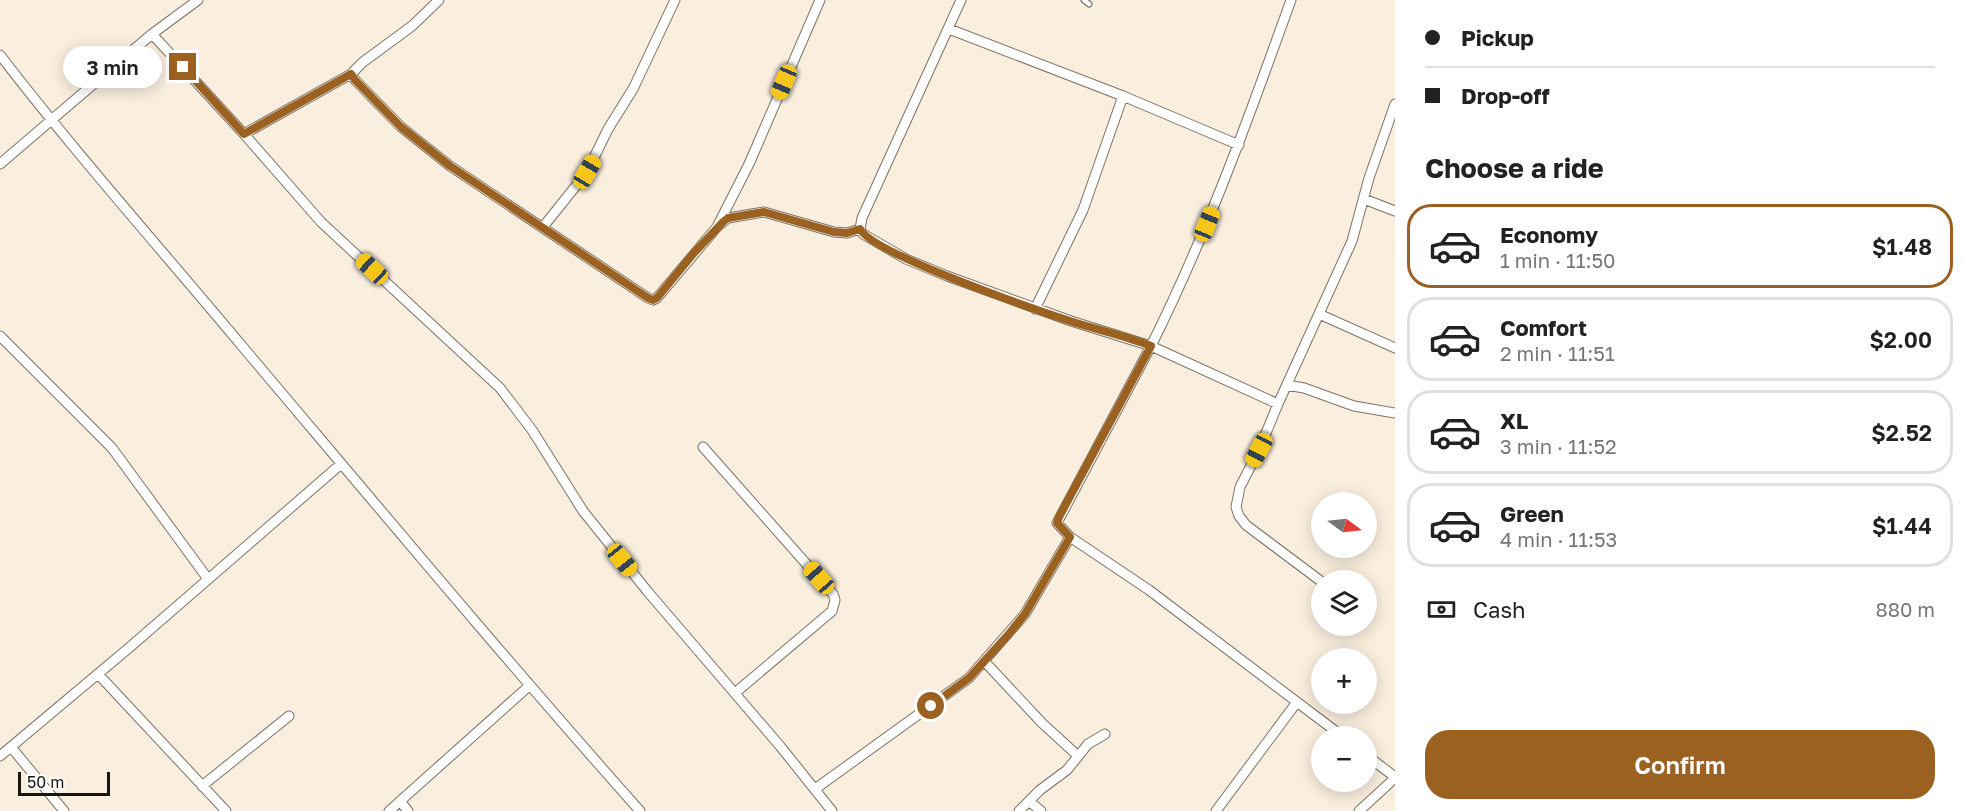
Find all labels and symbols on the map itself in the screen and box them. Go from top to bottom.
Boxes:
callout: 3 min [63,46,162,88]
route end [169,53,196,80]
car [769,62,799,102]
car [570,152,604,192]
car [1192,204,1222,244]
car [353,250,391,288]
car [1243,430,1275,470]
north arrow [1311,492,1377,558]
car [604,540,640,580]
car [800,559,838,597]
route start [917,692,944,719]
scale bar [18,769,110,796]

